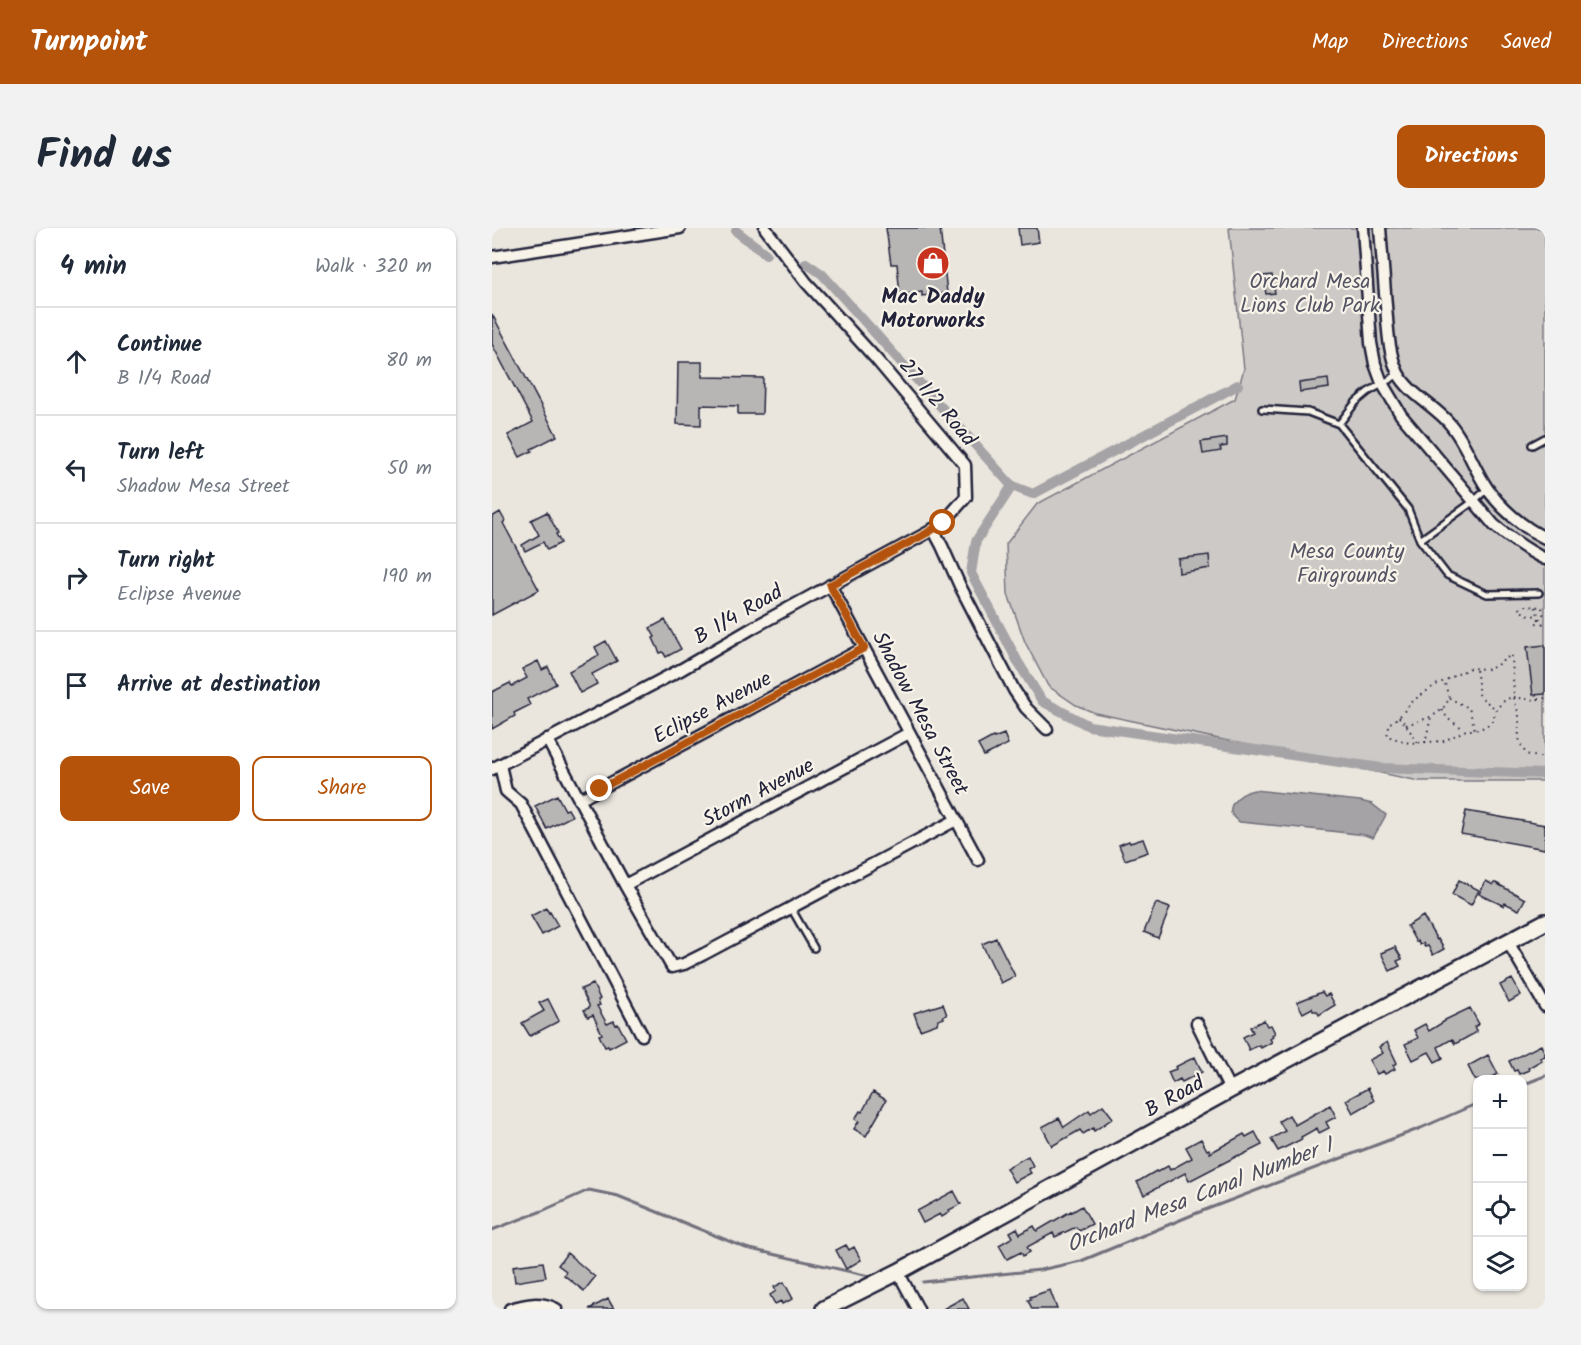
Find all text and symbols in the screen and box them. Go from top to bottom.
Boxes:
text: Turnpoint [30,20,148,65]
text: Map [1312,26,1348,59]
text: Directions [1381,26,1468,59]
text: Saved [1501,26,1551,59]
text: Find us [36,123,172,190]
button: Directions [1397,125,1545,188]
shop icon: Mac Daddy Motorworks [915,245,951,281]
text: 4 min [60,246,127,288]
text: Walk · 320 m [315,251,432,283]
park label: Orchard Mesa Lions Club Park [1240,266,1380,323]
place label: Mac Daddy Motorworks [881,281,985,338]
text: Continue [117,328,202,363]
icon: ahead [60,345,93,378]
text: 80 m [386,345,432,377]
street label: 27 1/2 Road [890,351,984,455]
text: B 1/4 Road [117,363,210,395]
text: Turn left [117,436,204,471]
icon: left [60,453,93,486]
text: 50 m [387,453,432,485]
text: Shadow Mesa Street [117,471,290,503]
route start [929,509,955,535]
park label: Mesa County Fairgrounds [1290,536,1404,593]
text: Turn right [117,544,215,579]
icon: right [60,561,93,594]
text: 190 m [382,561,432,593]
street label: B 1/4 Road [688,576,790,654]
text: Eclipse Avenue [117,579,241,611]
street label: Shadow Mesa Street [863,626,977,802]
street label: Eclipse Avenue [647,663,779,754]
text: Arrive at destination [117,668,320,703]
icon: arrive [60,669,93,702]
street label: Storm Avenue [697,750,821,837]
button: Save [60,756,240,821]
button: Share [252,756,432,821]
route end [586,775,612,801]
street label: B Road [1139,1067,1211,1127]
map controls [1473,1075,1527,1291]
button: + [1473,1075,1527,1129]
water label: Orchard Mesa Canal Number 1 [1062,1128,1341,1263]
button: − [1473,1129,1527,1183]
button: locate [1473,1183,1527,1237]
button: layers [1473,1237,1527,1291]

